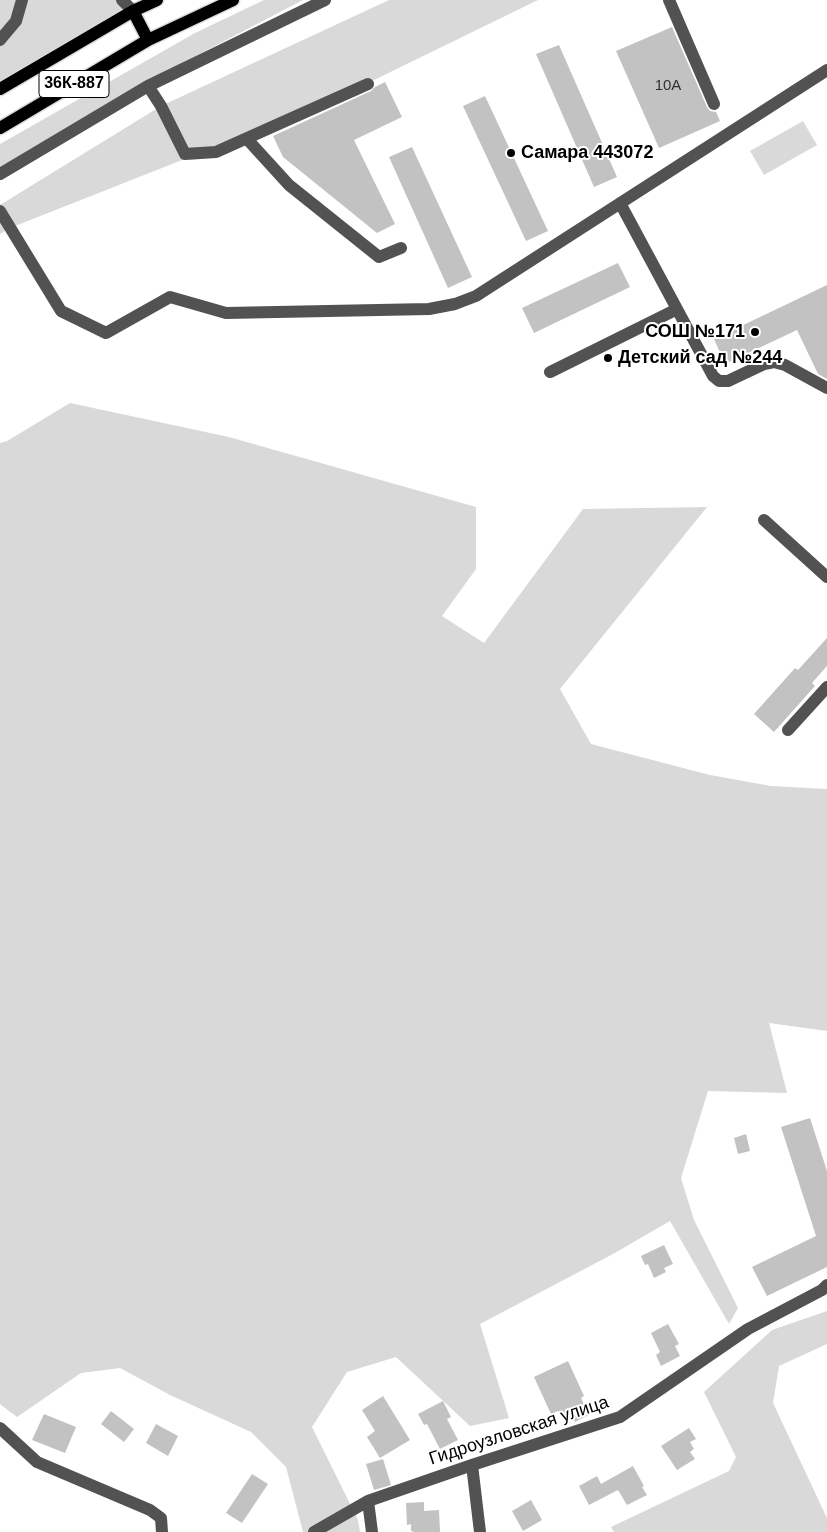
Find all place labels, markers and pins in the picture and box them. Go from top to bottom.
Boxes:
place label: Самара 443072 [521,142,653,164]
marker: Самара 443072 [505,147,517,159]
place label: СОШ №171 [645,321,745,343]
marker: СОШ №171 [749,326,761,338]
place label: Детский сад №244 [618,347,782,369]
marker: Детский сад №244 [602,352,614,364]

